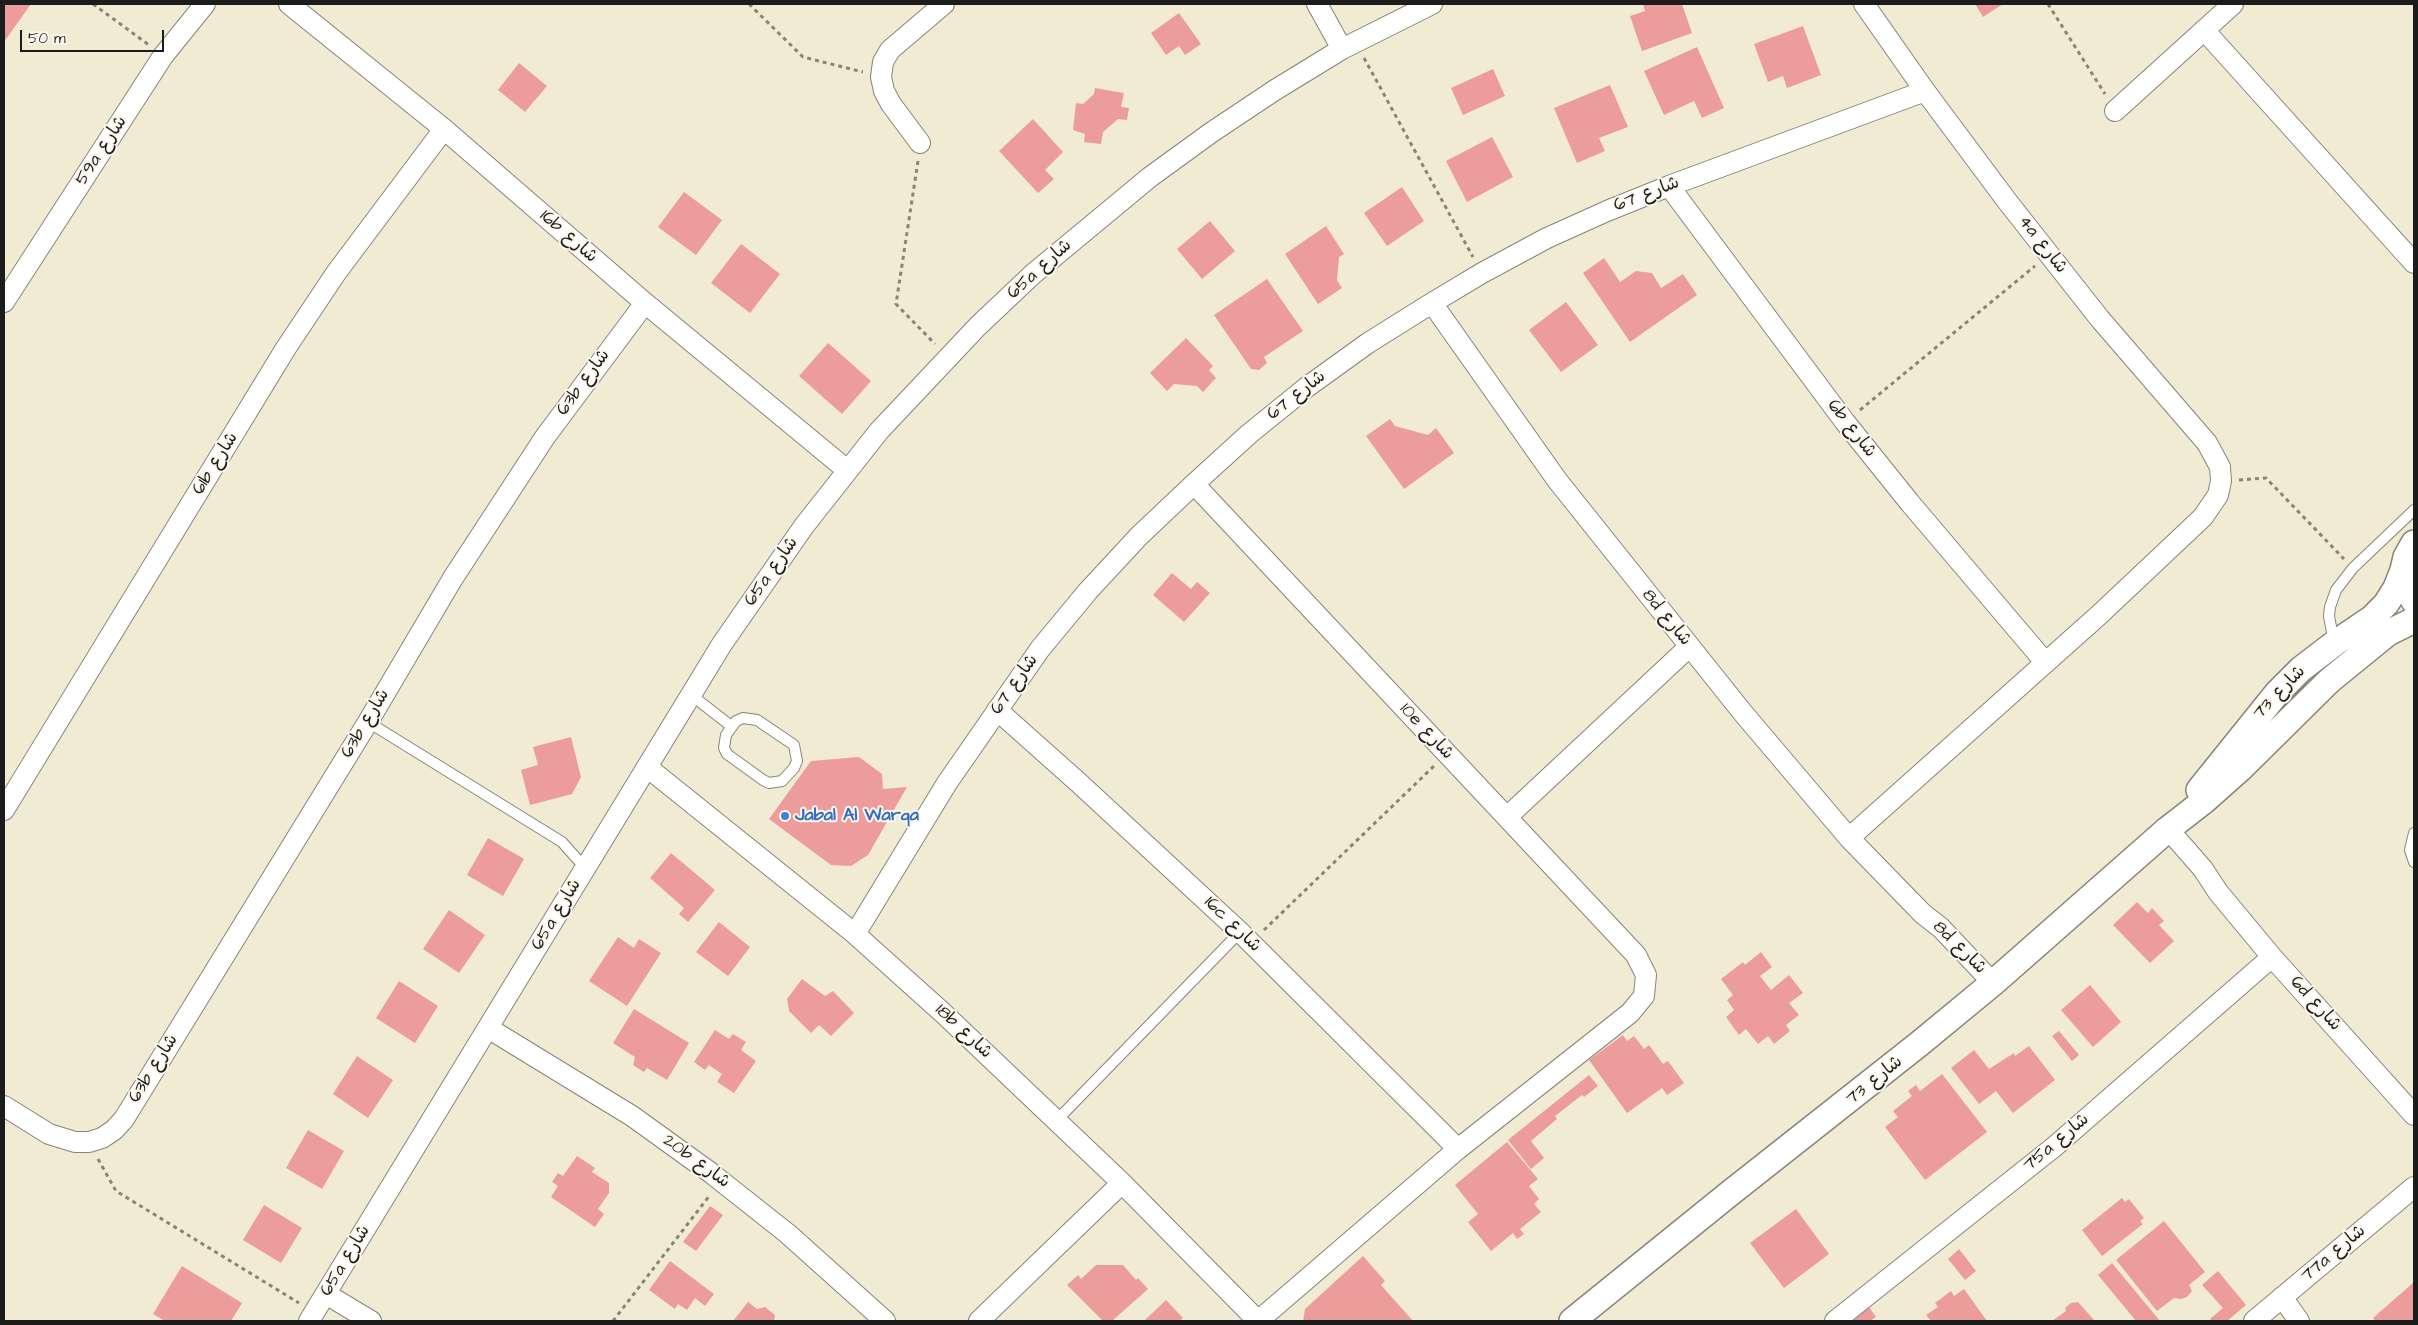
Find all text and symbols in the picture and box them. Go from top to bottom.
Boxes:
scale bar [22,20,166,52]
text: 50 m [28,28,66,49]
street label: 59a شارع [72,112,132,190]
street label: شارع 67 [1611,173,1683,217]
street label: 16b شارع [535,206,601,268]
street label: 4a شارع [2013,212,2071,278]
street label: 65a شارع [1003,235,1077,305]
street label: 63b شارع [553,346,615,420]
street label: شارع 67 [1263,366,1331,426]
street label: 6b شارع [1822,396,1880,462]
street label: 61b شارع [188,429,244,499]
street label: 65a شارع [740,533,804,611]
street label: 8d شارع [1637,585,1695,651]
street label: شارع 67 [987,651,1043,719]
street label: شارع 73 [2249,662,2311,724]
street label: 63b شارع [337,686,395,762]
street label: 10e شارع [1394,699,1458,765]
place label: Jabal Al Warqa [795,805,919,827]
marker: Jabal Al Warqa [779,810,791,822]
street label: 65a شارع [527,875,587,955]
street label: 16c شارع [1199,893,1265,957]
street label: 8d شارع [1928,917,1990,979]
street label: 6d شارع [2285,972,2345,1036]
street label: 18b شارع [930,1000,996,1064]
street label: 63b شارع [125,1031,183,1107]
street label: شارع 73 [1842,1052,1908,1110]
street label: 75a شارع [2020,1109,2094,1177]
street label: 20b شارع [658,1130,734,1194]
street label: 65a شارع [316,1221,376,1301]
street label: 77a شارع [2297,1221,2371,1287]

